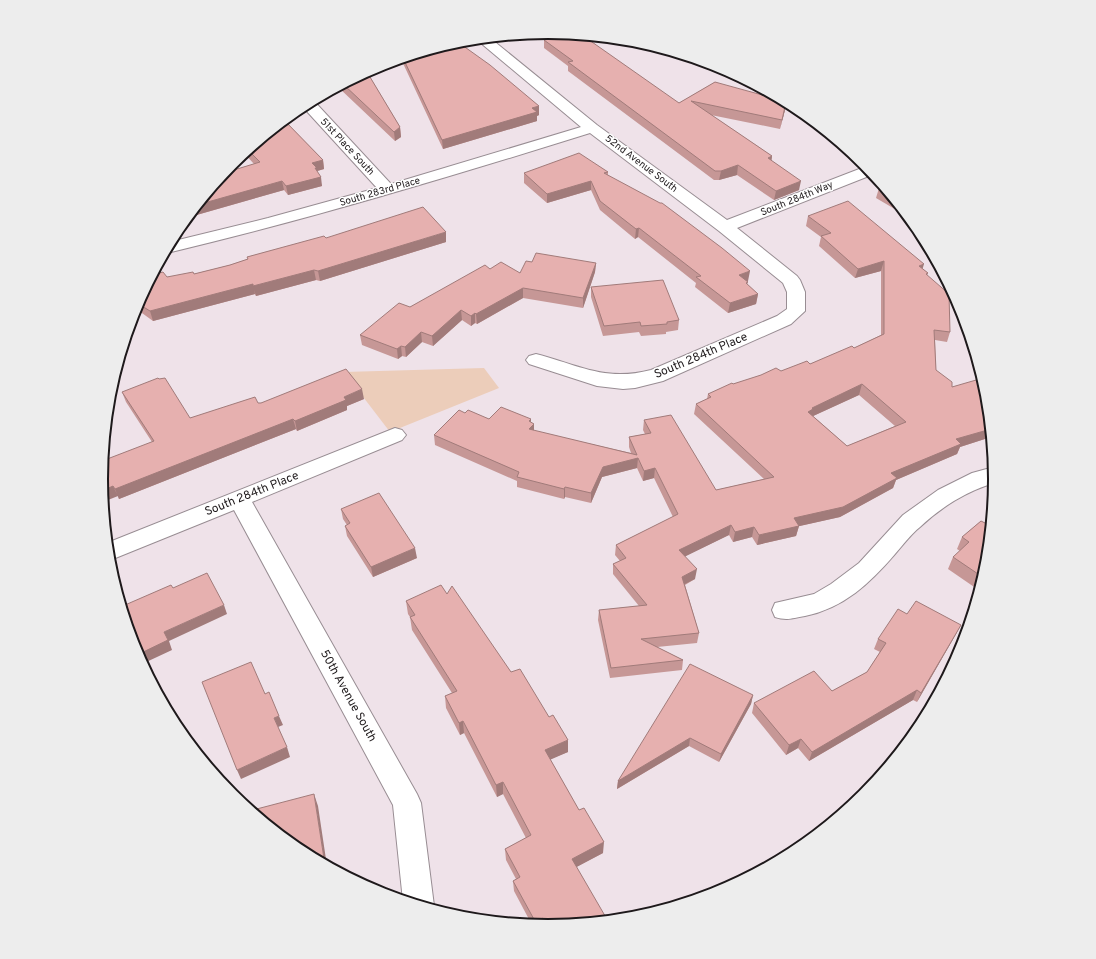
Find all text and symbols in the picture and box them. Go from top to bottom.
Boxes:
street label: 51st Place South [317,116,377,178]
street label: 52nd Avenue South [602,132,680,196]
street label: South 283rd Place [338,174,422,210]
street label: South 284th Way [759,179,835,219]
street label: South 284th Place [652,329,750,383]
street label: South 284th Place [203,468,301,520]
street label: 50th Avenue South [316,647,380,745]

